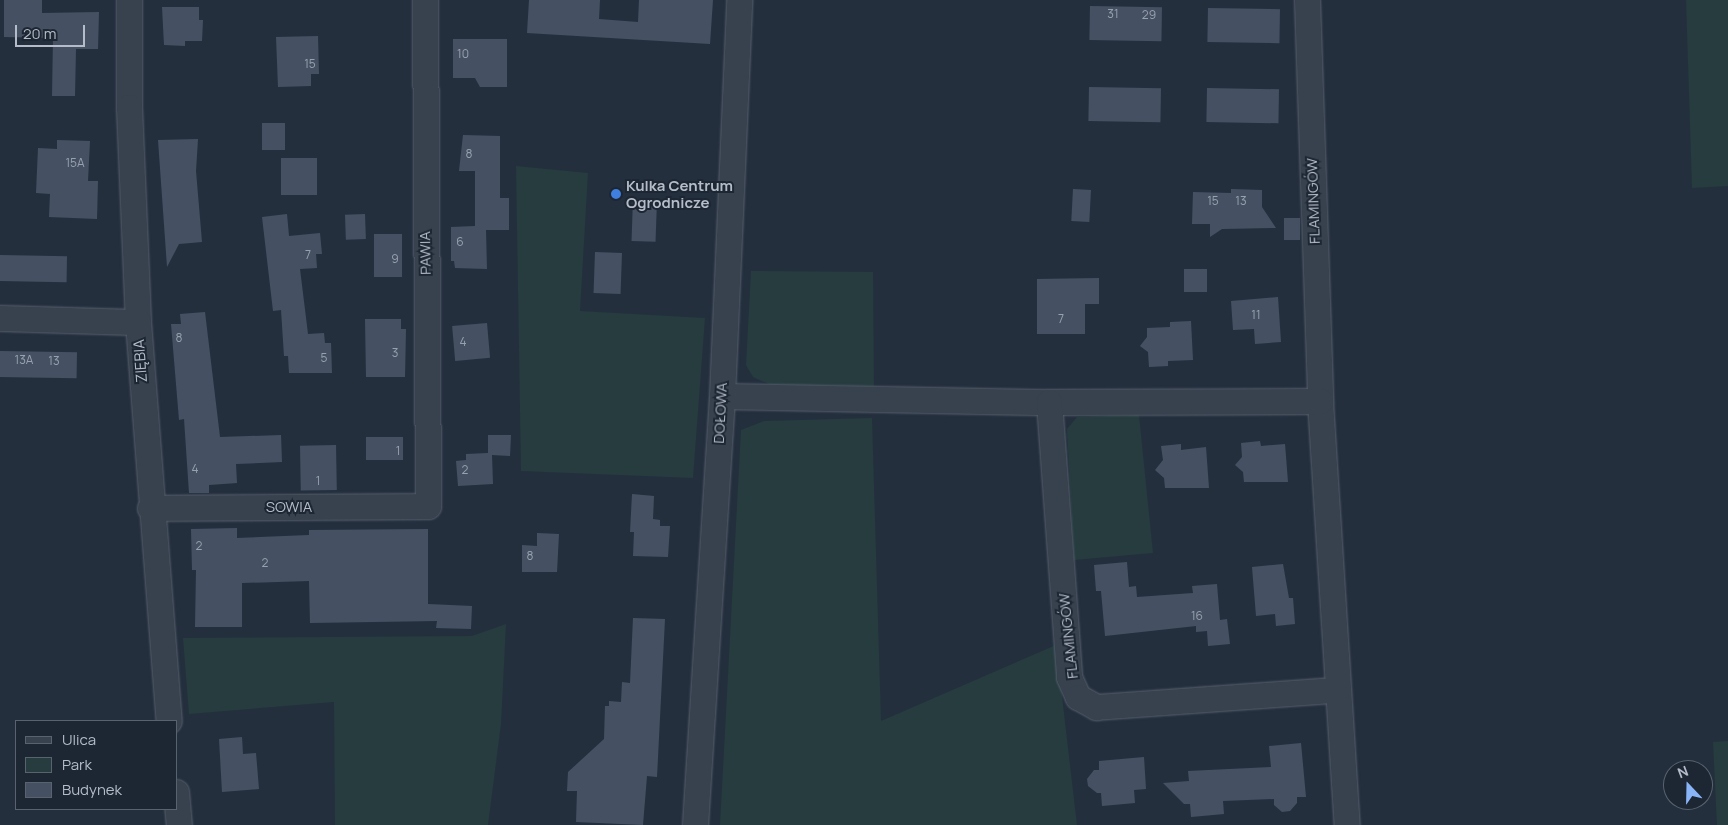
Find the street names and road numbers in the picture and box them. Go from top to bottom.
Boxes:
street label: FLAMINGÓW [1303,158,1323,244]
street label: PAWIA [416,231,434,275]
street label: ZIĘBIA [130,339,150,383]
street label: DOŁOWA [709,382,731,444]
street label: SOWIA [266,498,312,516]
street label: FLAMINGÓW [1055,592,1081,680]

